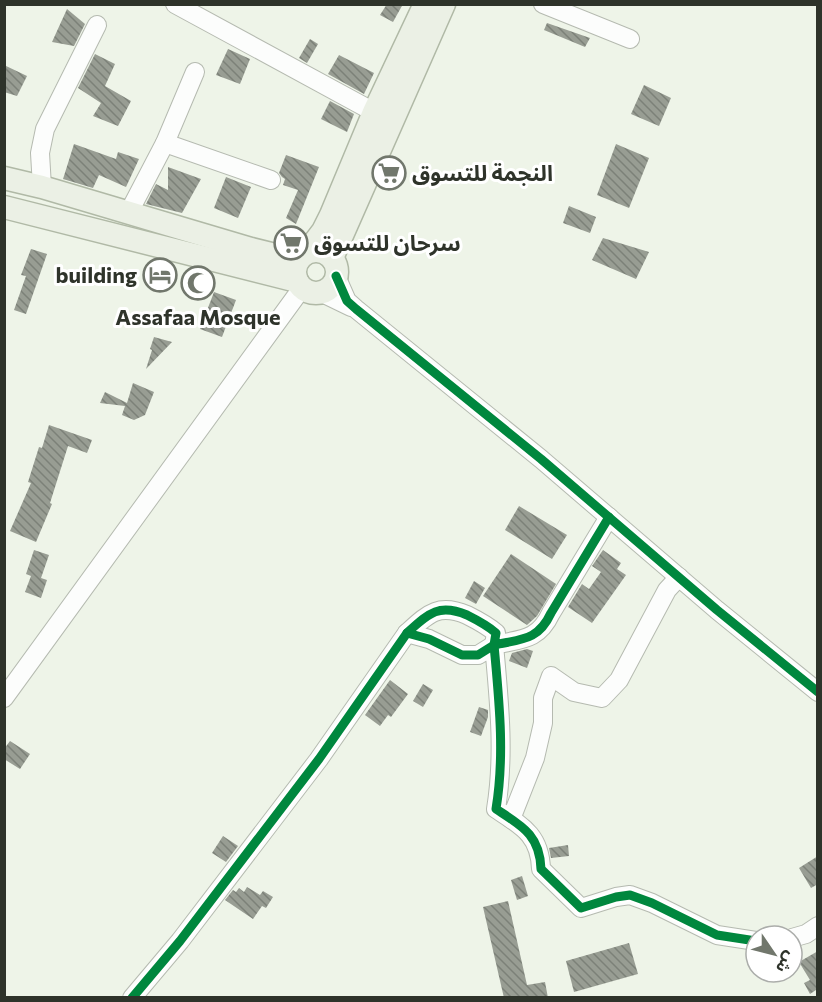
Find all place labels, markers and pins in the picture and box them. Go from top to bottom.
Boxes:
supermarket icon: النجمة للتسوق [371,155,407,191]
place label: النجمة للتسوق [412,159,553,186]
supermarket icon: سرحان للتسوق [273,225,309,261]
place label: سرحان للتسوق [314,229,461,256]
hotel icon: building [142,257,178,293]
place label: building [55,261,137,288]
mosque icon: Assafaa Mosque [180,265,216,301]
place label: Assafaa Mosque [115,303,281,330]

